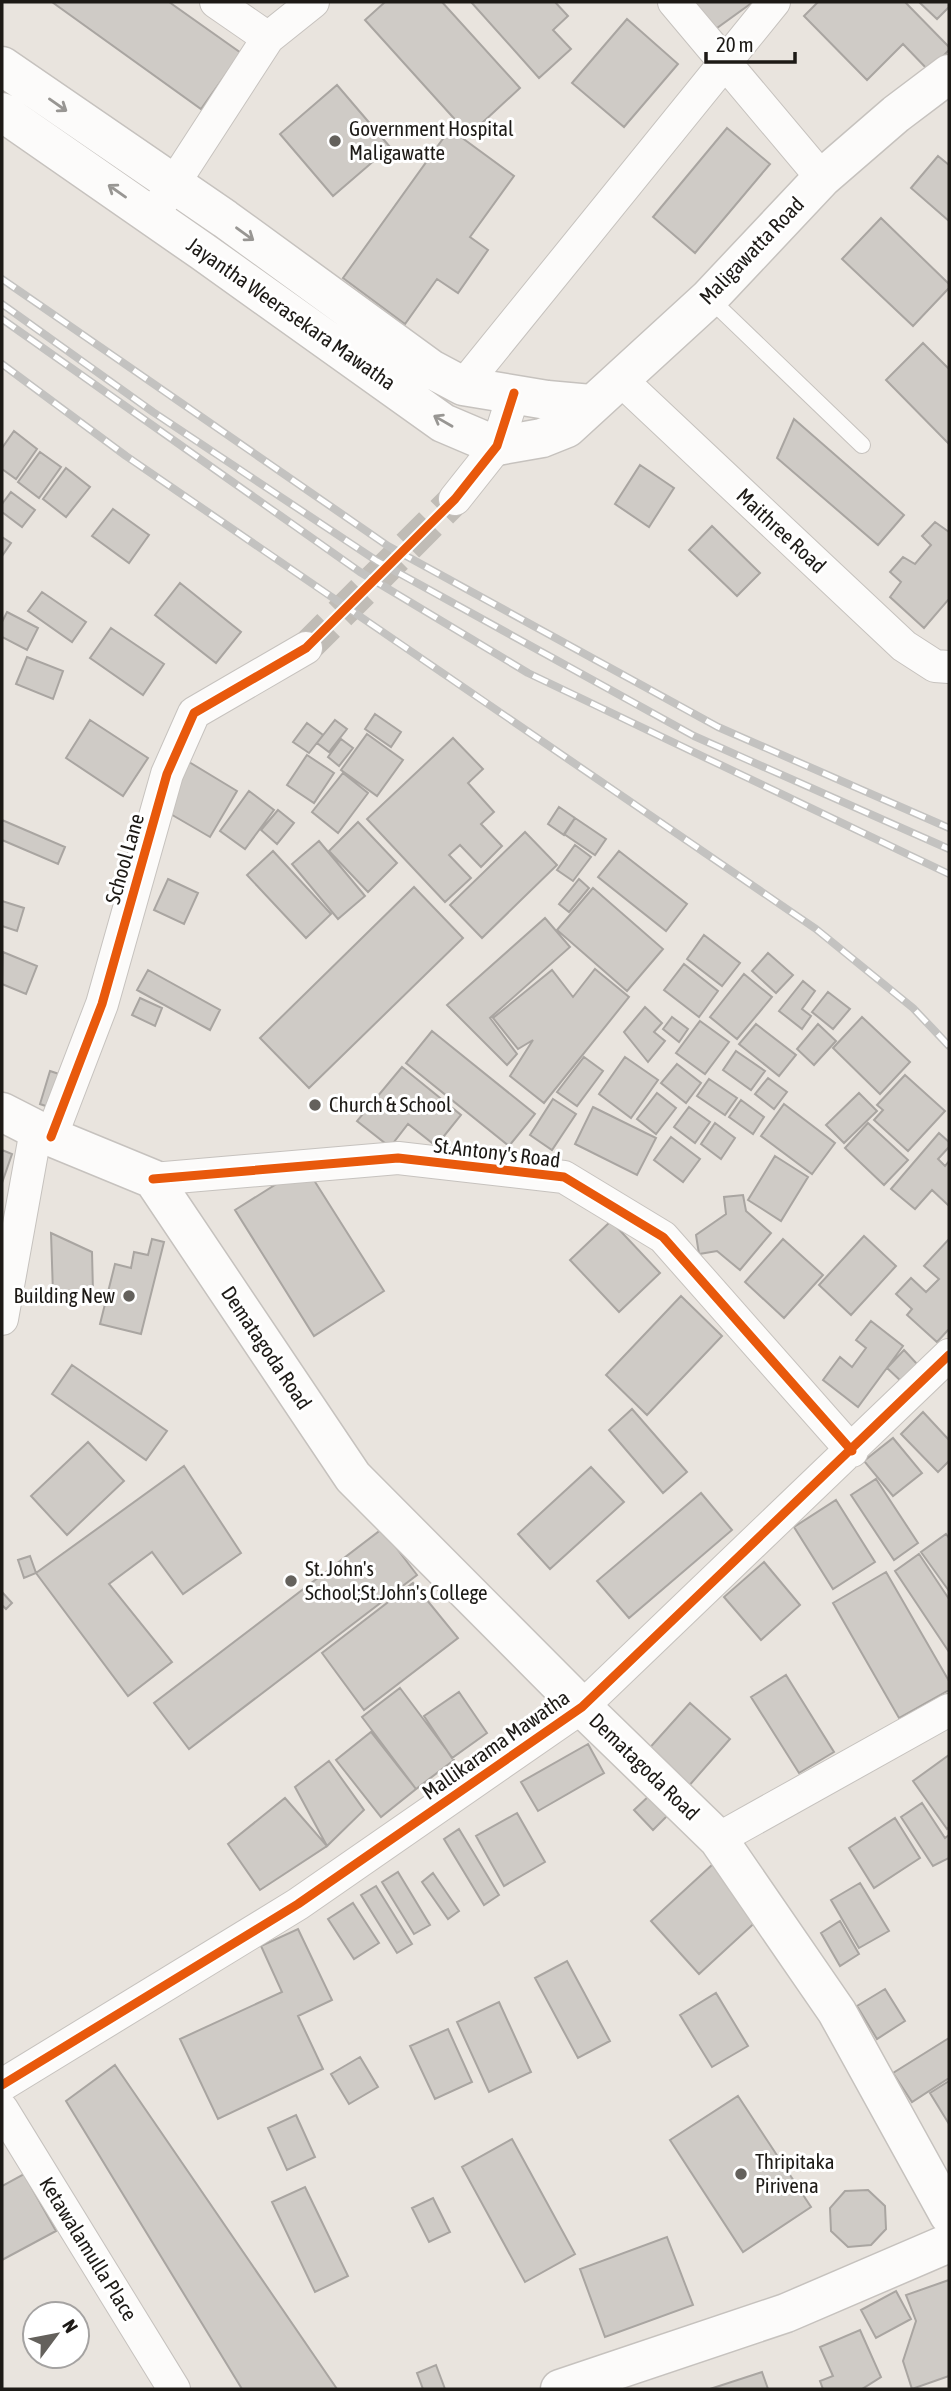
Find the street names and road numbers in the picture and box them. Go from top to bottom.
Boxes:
street label: Maligawatta Road [694,192,808,309]
street label: Jayantha Weerasekara Mawatha [183,232,401,394]
street label: Maithree Road [732,483,831,578]
street label: School Lane [100,811,148,907]
street label: St.Antony's Road [432,1132,562,1172]
street label: Dematagoda Road [217,1281,317,1413]
street label: Mallikarama Mawatha [417,1684,574,1804]
street label: Dematagoda Road [585,1708,705,1825]
street label: Ketawalamulla Place [35,2172,143,2325]

